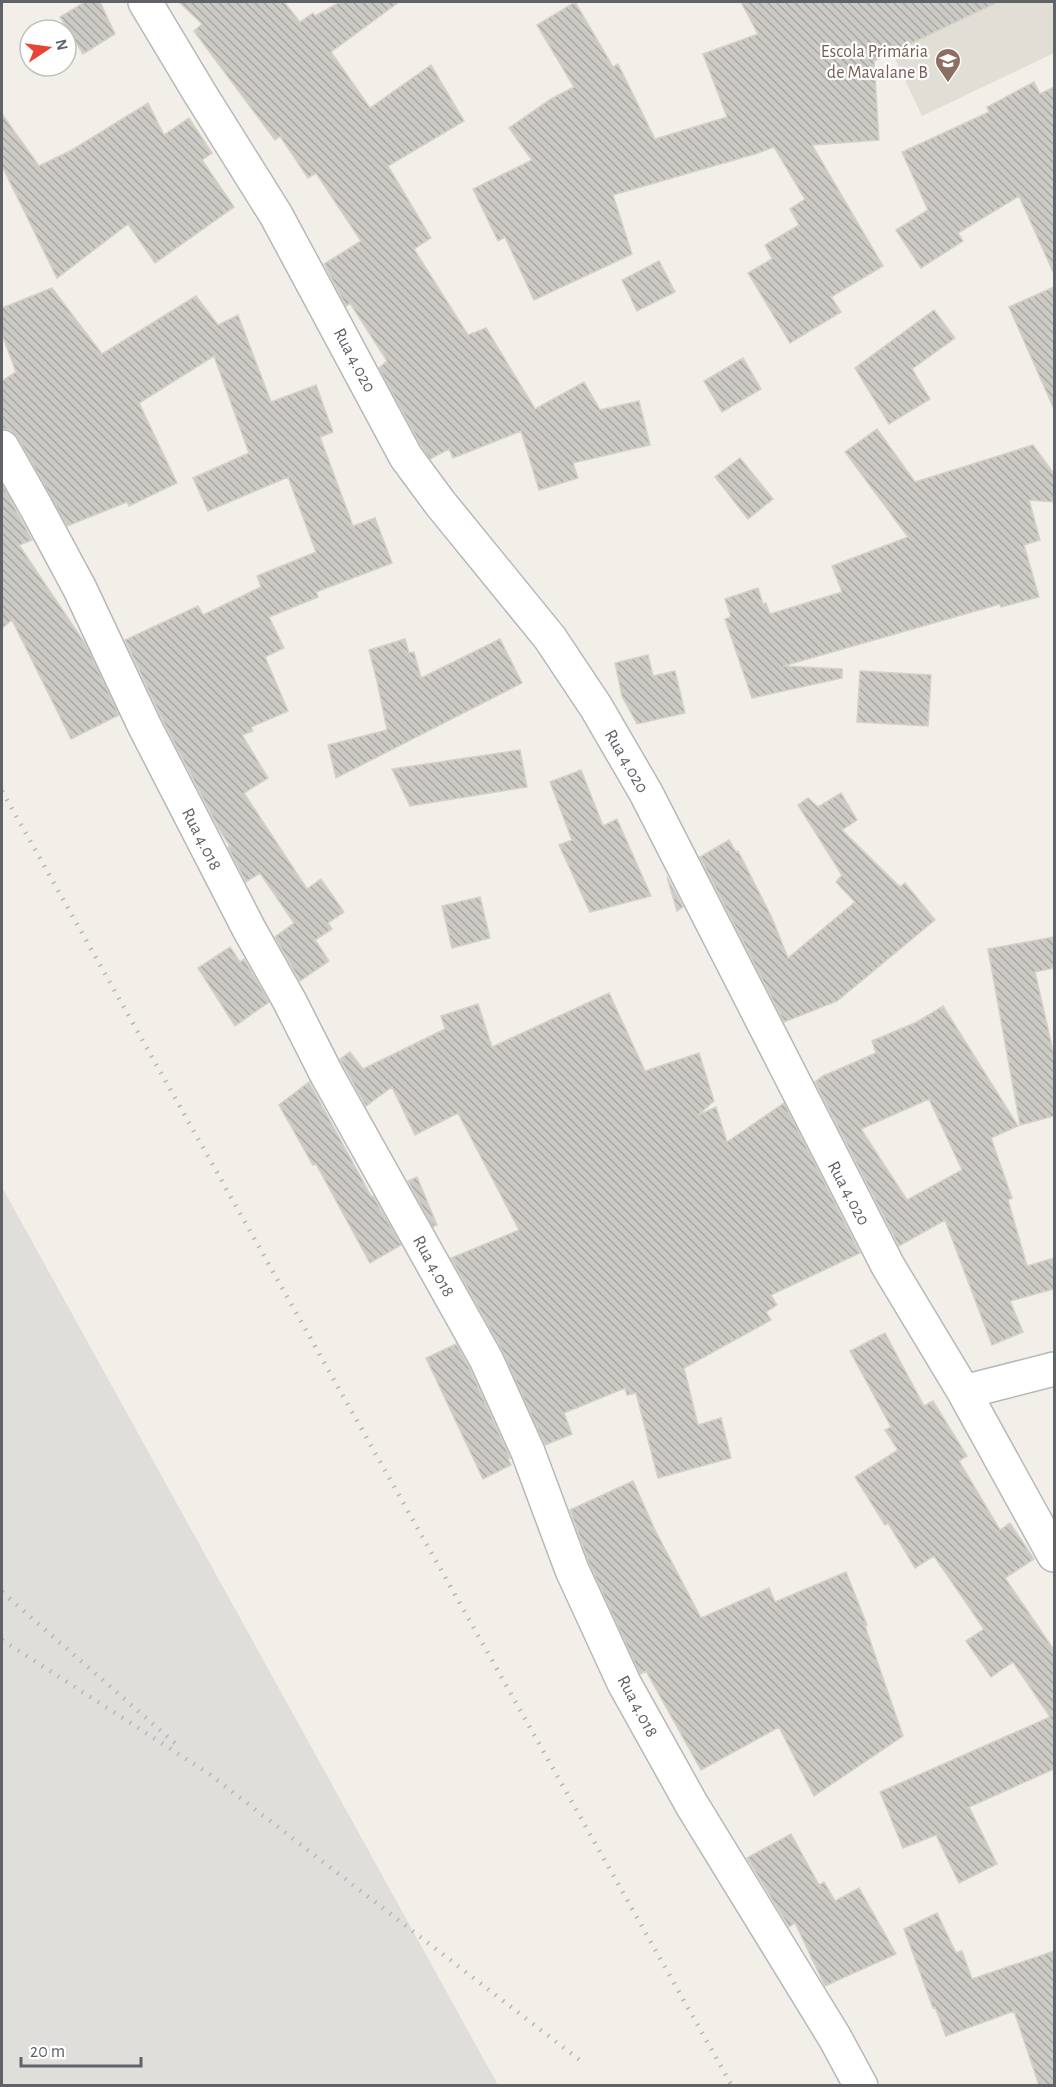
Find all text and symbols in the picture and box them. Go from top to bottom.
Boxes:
north arrow [18,18,78,78]
text: N [53,38,71,52]
place label: Escola Primária de Mavalane B [821,43,928,82]
school or university icon: Escola Primária de Mavalane B [933,46,963,84]
street label: Rua 4.020 [330,325,379,396]
street label: Rua 4.020 [601,727,651,796]
street label: Rua 4.018 [178,805,224,873]
street label: Rua 4.020 [824,1158,873,1229]
street label: Rua 4.018 [409,1233,457,1300]
street label: Rua 4.018 [613,1673,661,1740]
scale bar [21,2030,141,2068]
text: 20 m [30,2043,65,2061]

